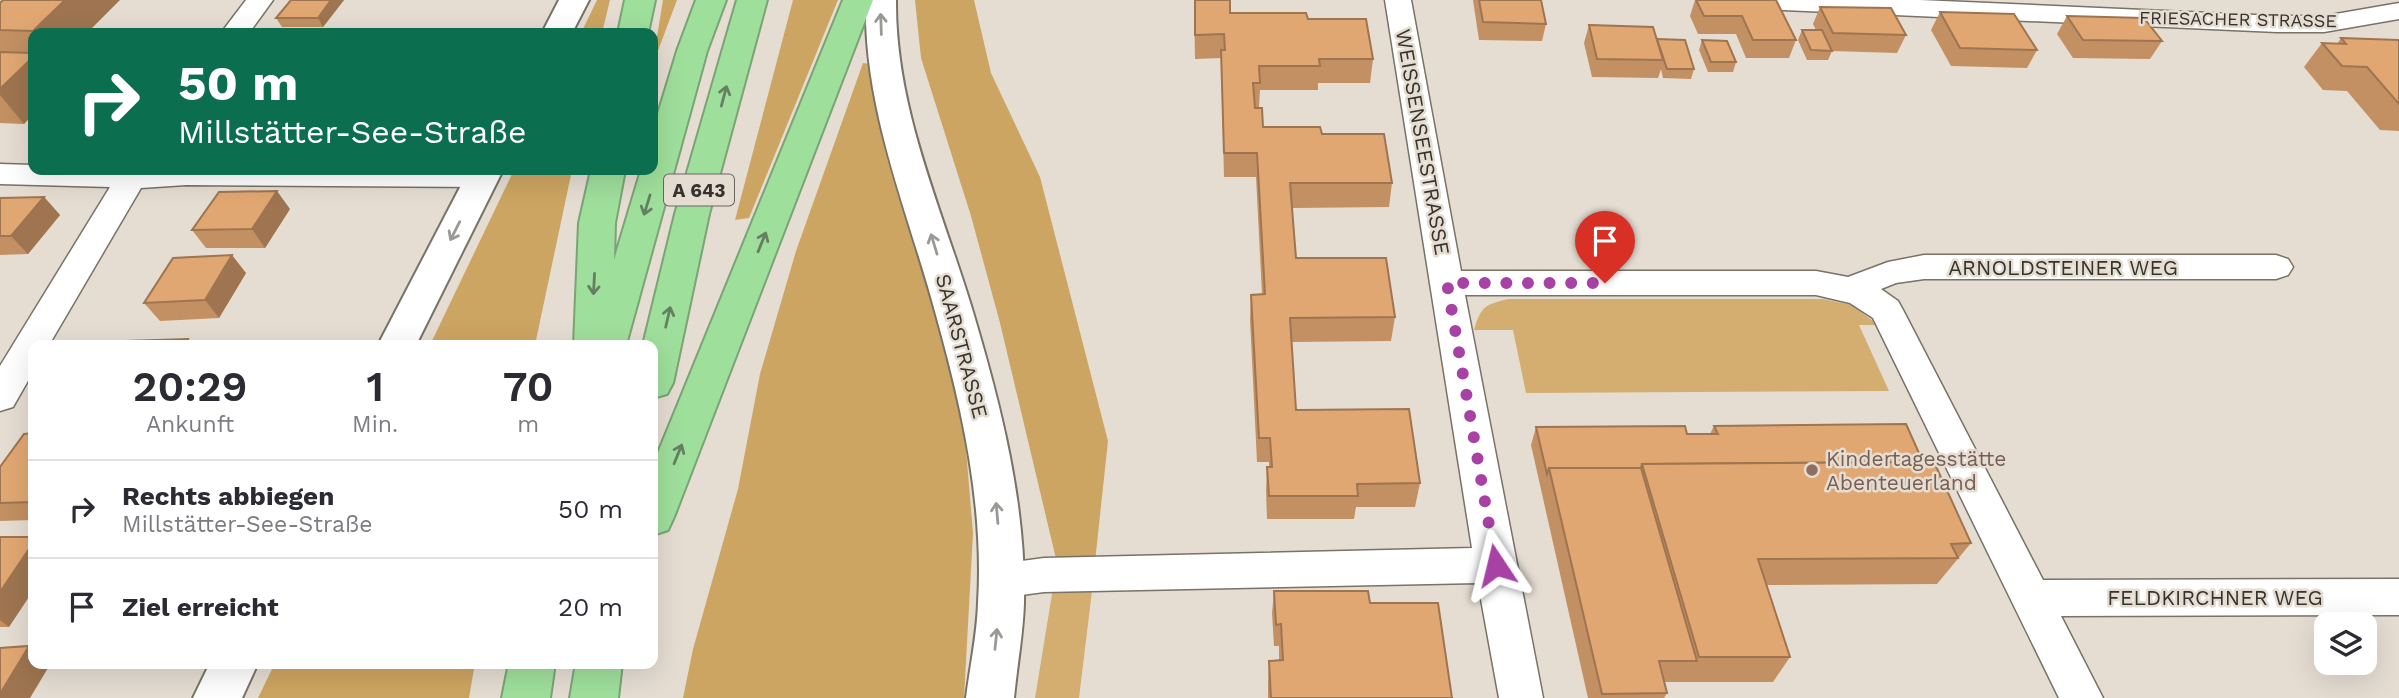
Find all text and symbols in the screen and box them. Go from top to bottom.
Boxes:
street label: FRIESACHER STRASSE [2139,7,2337,31]
one-way arrow [875,13,888,36]
street label: WEISSENSEESTRASSE [1391,27,1455,257]
text: 50 m [178,54,298,112]
icon: right [63,56,154,147]
one-way arrow [718,85,731,108]
text: Millstätter-See-Straße [178,113,527,151]
road number: A 643 [664,174,734,206]
one-way arrow [639,194,652,216]
pin [1575,211,1635,283]
one-way arrow [448,220,462,240]
icon: arrive [1586,222,1624,260]
one-way arrow [756,232,769,254]
one-way arrow [927,233,940,255]
street label: ARNOLDSTEINER WEG [1948,255,2178,280]
street label: SAARSTRASSE [931,271,993,421]
one-way arrow [588,272,601,295]
one-way arrow [662,306,675,328]
text: 20:29 [133,362,247,411]
text: 1 [366,362,384,411]
text: 70 [503,362,553,411]
text: Ankunft [146,411,234,438]
text: Min. [352,411,398,438]
text: m [517,411,539,438]
one-way arrow [672,443,685,465]
place label: Kindertagesstätte Abenteuerland [1826,446,2006,495]
marker: Kindertagesstätte Abenteuerland [1804,462,1820,478]
text: Rechts abbiegen [122,481,334,511]
icon: right [63,490,101,528]
text: 50 m [558,494,623,524]
one-way arrow [990,502,1003,524]
text: Millstätter-See-Straße [122,511,373,538]
position arrow [1459,528,1533,602]
street label: FELDKIRCHNER WEG [2107,585,2323,610]
icon: arrive [63,588,101,626]
text: Ziel erreicht [122,592,279,622]
text: 20 m [558,592,623,622]
map controls [2314,612,2377,675]
button: layers [2314,612,2377,675]
one-way arrow [990,629,1003,651]

